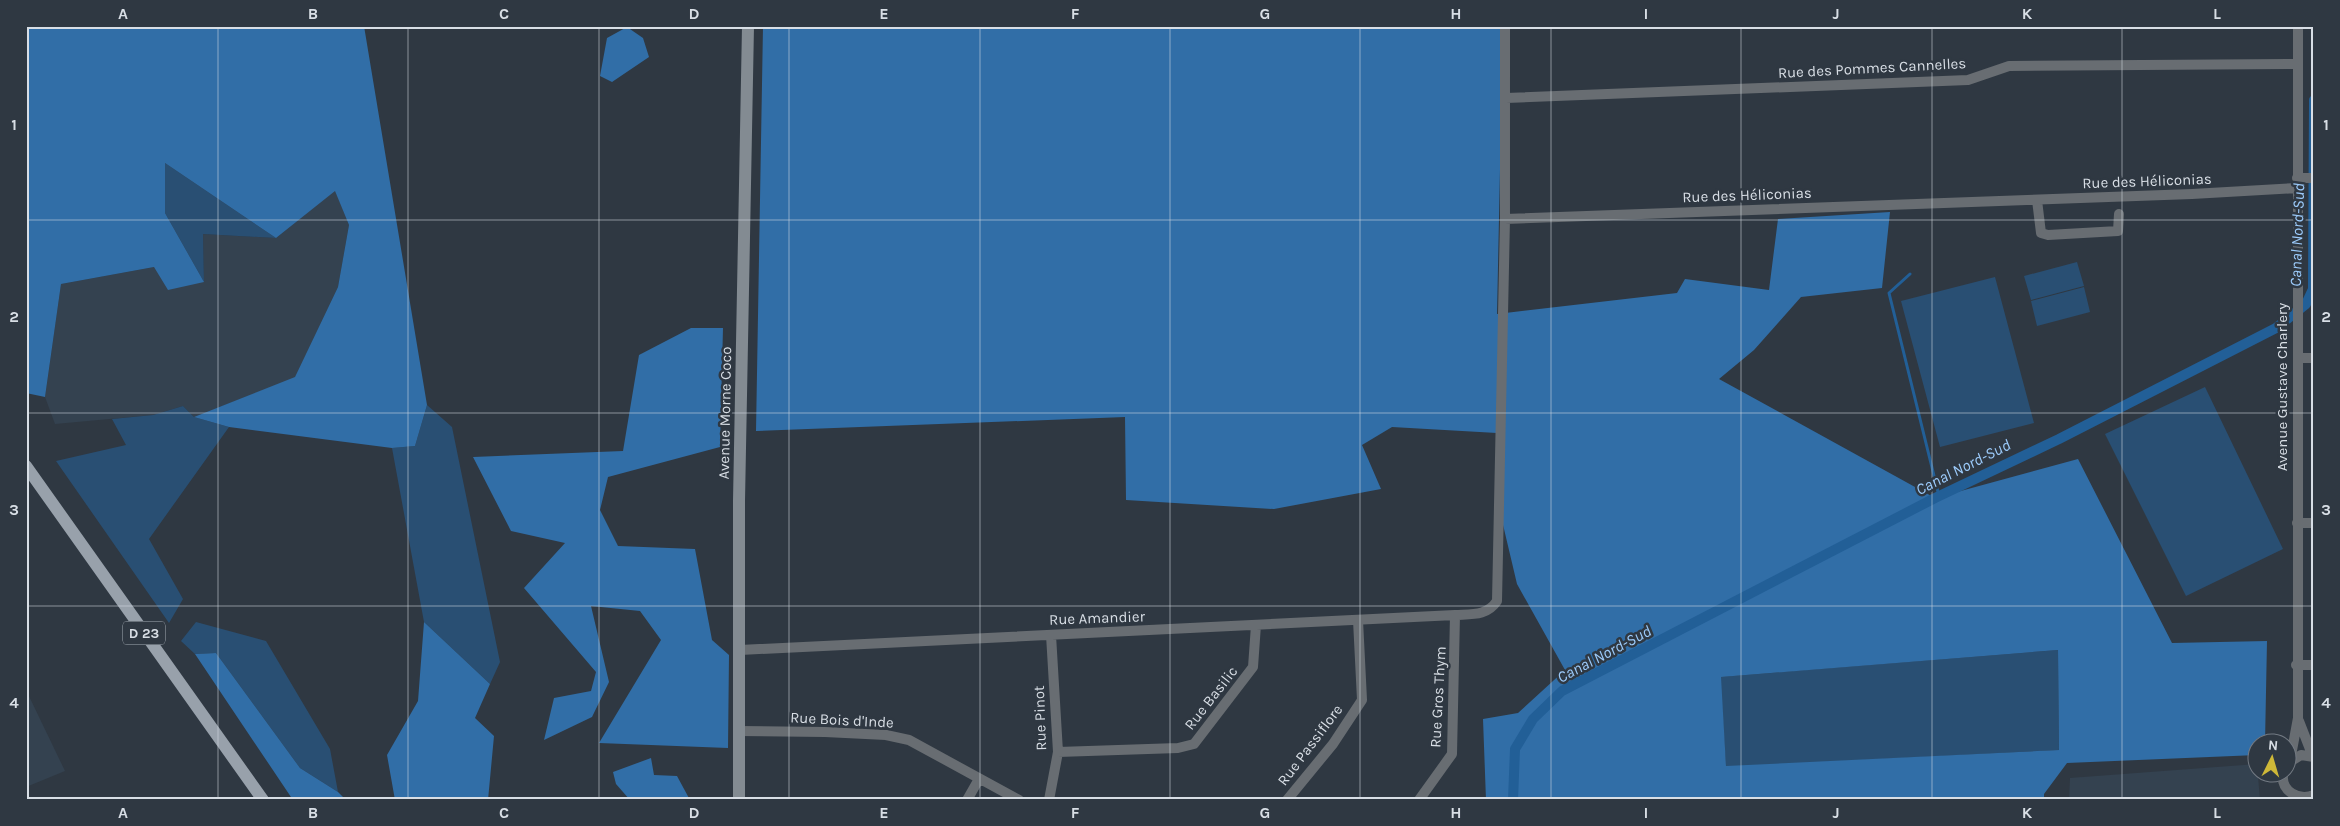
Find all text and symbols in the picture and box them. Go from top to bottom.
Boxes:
text: A [118,4,128,23]
text: B [308,4,318,23]
text: C [499,4,509,23]
text: D [689,4,700,23]
text: E [879,4,889,23]
text: F [1071,4,1080,23]
text: G [1260,4,1270,23]
text: H [1450,4,1462,23]
text: I [1644,4,1648,23]
text: J [1832,4,1840,23]
text: K [2022,4,2033,23]
text: L [2213,4,2221,23]
street label: Rue des Pommes Cannelles [1777,54,1967,82]
text: 1 [11,115,17,134]
text: 1 [2323,115,2329,134]
street label: Rue des Héliconias [2082,170,2212,192]
water label: Canal Nord-Sud [2286,182,2308,287]
street label: Rue des Héliconias [1682,184,1812,206]
street label: Avenue Gustave Charlery [2273,303,2291,471]
text: 2 [9,307,19,326]
text: 2 [2321,307,2331,326]
street label: Avenue Morne Coco [715,346,735,480]
water label: Canal Nord-Sud [1912,435,2014,499]
text: 3 [9,500,19,519]
text: 3 [2321,500,2331,519]
street label: Rue Amandier [1049,607,1146,629]
water label: Canal Nord-Sud [1554,621,1655,687]
road number: D 23 [123,622,165,644]
street label: Rue Gros Thym [1426,646,1450,748]
street label: Rue Basilic [1181,663,1241,733]
street label: Rue Pinot [1030,685,1050,751]
text: 4 [9,693,19,712]
text: 4 [2321,693,2331,712]
street label: Rue Passiflore [1274,701,1346,789]
street label: Rue Bois d'Inde [790,708,894,732]
north arrow [2248,734,2298,784]
text: N [2267,737,2279,754]
text: A [118,803,128,822]
text: B [308,803,318,822]
text: C [499,803,509,822]
text: D [689,803,700,822]
text: E [879,803,889,822]
text: F [1071,803,1080,822]
text: G [1260,803,1270,822]
text: H [1450,803,1462,822]
text: I [1644,803,1648,822]
text: J [1832,803,1840,822]
text: K [2022,803,2033,822]
text: L [2213,803,2221,822]

